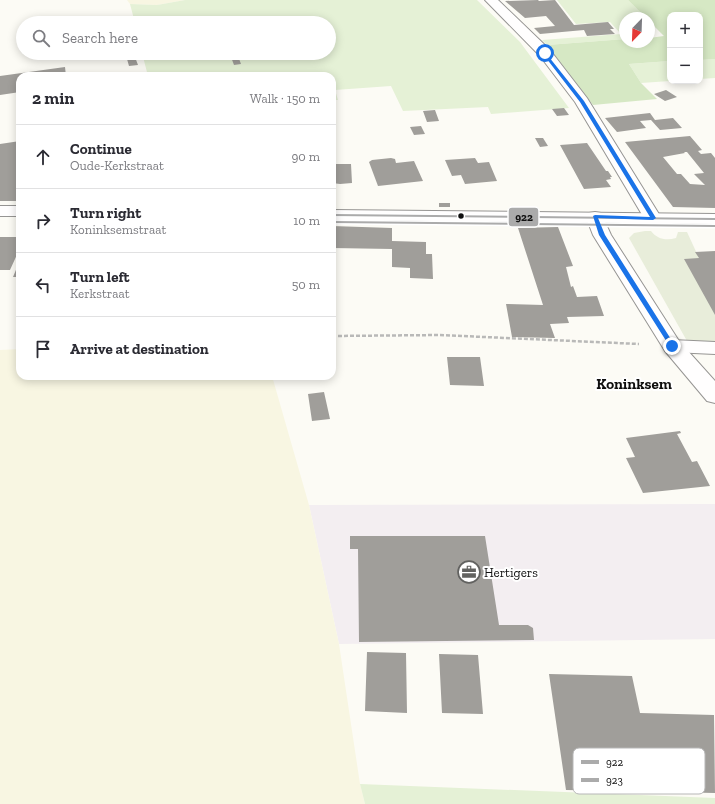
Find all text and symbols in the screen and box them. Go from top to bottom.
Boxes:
north arrow [619,12,655,48]
map controls [667,12,703,84]
button: + [667,12,703,48]
search box [16,16,336,60]
icon: search [30,27,52,49]
text: Search here [62,29,138,47]
route start [536,44,554,62]
button: − [667,48,703,84]
text: 2 min [32,88,74,108]
text: Walk · 150 m [250,91,320,106]
text: Continue [70,140,132,158]
icon: ahead [32,146,54,168]
text: 90 m [291,149,320,164]
text: Oude-Kerkstraat [70,158,164,173]
text: Turn right [70,204,141,222]
line badge: 922 [508,207,539,227]
icon: right [32,210,54,232]
unlabelled marker [456,211,466,221]
text: 922 [515,211,533,224]
text: 10 m [293,213,320,228]
text: Koninksemstraat [70,222,166,237]
text: Turn left [70,268,130,286]
icon: left [32,274,54,296]
text: 50 m [292,277,320,292]
text: Kerkstraat [70,286,130,301]
route end [663,337,681,355]
icon: arrive [32,338,54,360]
text: Arrive at destination [70,340,209,358]
district label: Koninksem [596,375,672,393]
office icon: Hertigers [456,559,482,585]
place label: Hertigers [484,565,538,580]
legend [573,748,705,794]
text: 922 [606,756,624,769]
text: 923 [606,774,623,787]

